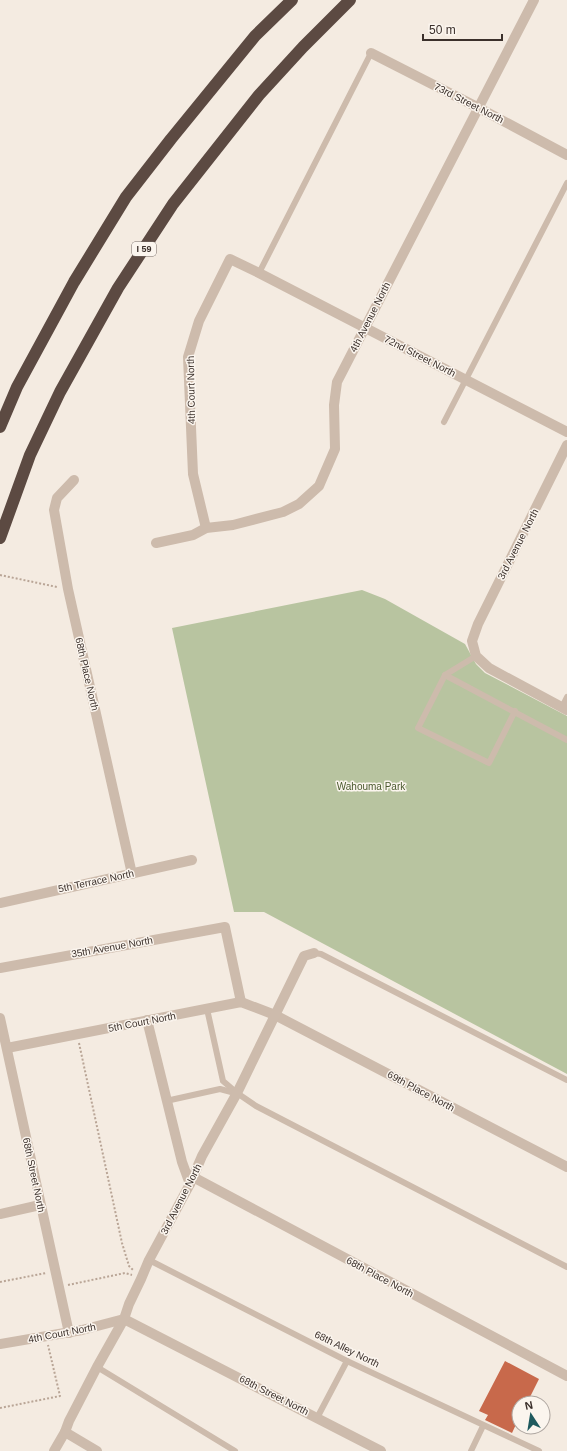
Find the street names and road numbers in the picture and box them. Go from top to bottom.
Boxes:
street label: 73rd Street North [432,81,506,125]
road number: I 59 [132,242,156,256]
street label: 4th Avenue North [348,280,392,354]
street label: 72nd Street North [382,333,458,379]
street label: 4th Court North [185,356,197,424]
street label: 3rd Avenue North [495,507,541,581]
street label: 68th Place North [73,636,101,712]
street label: 5th Terrace North [57,868,135,894]
street label: 35th Avenue North [70,934,154,960]
street label: 5th Court North [107,1010,177,1034]
street label: 69th Place North [386,1069,456,1113]
street label: 68th Street North [21,1137,47,1213]
street label: 3rd Avenue North [158,1162,204,1236]
street label: 68th Place North [345,1255,415,1299]
street label: 4th Court North [27,1321,97,1345]
street label: 68th Alley North [313,1329,381,1369]
street label: 68th Street North [238,1373,310,1417]

